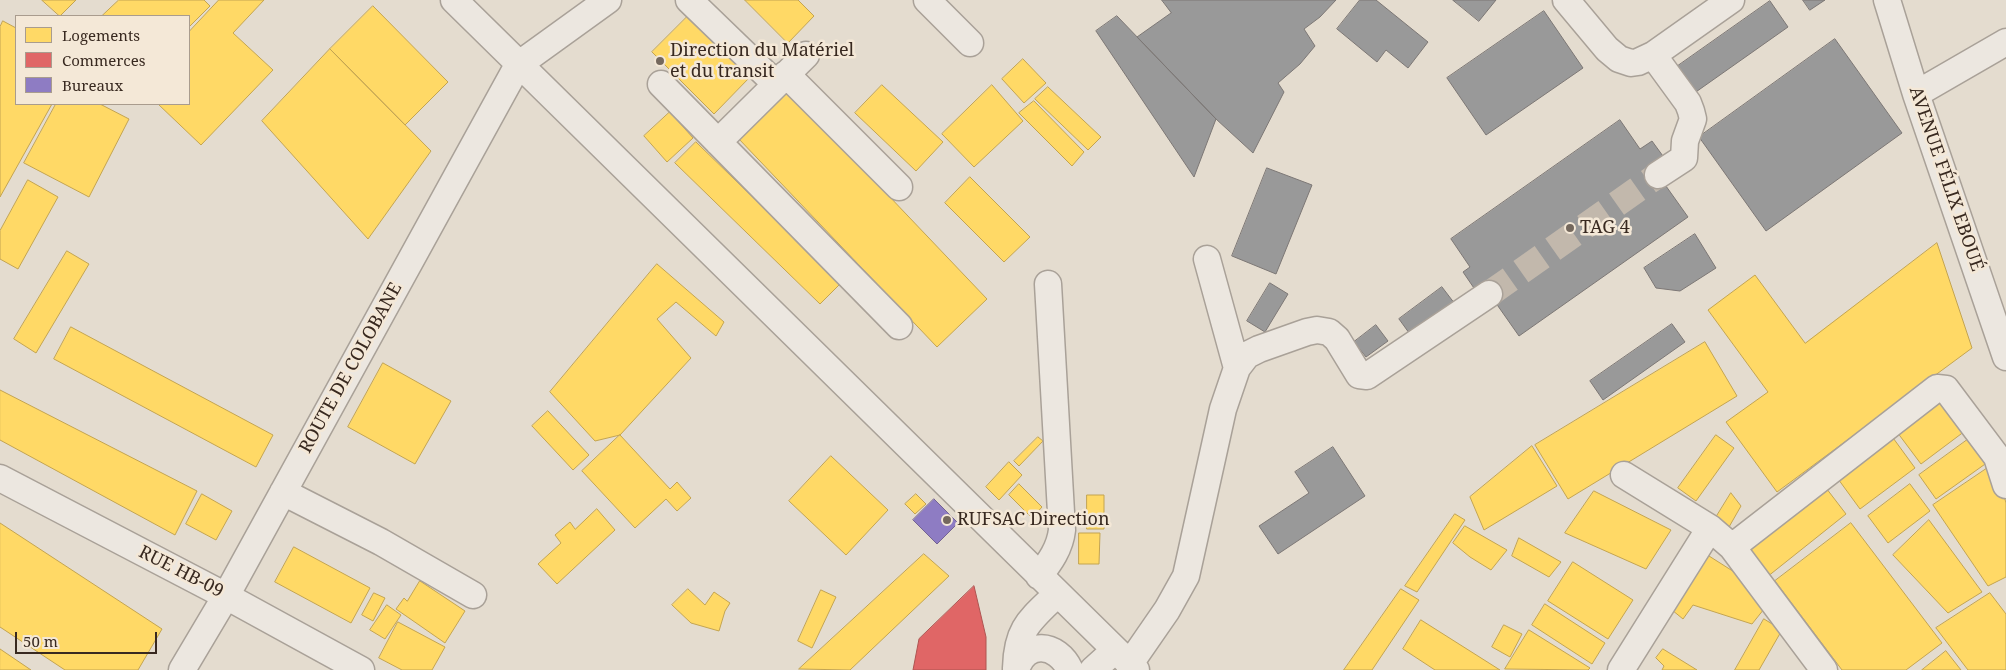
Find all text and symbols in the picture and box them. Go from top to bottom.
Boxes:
legend [15,15,190,105]
text: Logements [62,25,140,45]
place label: Direction du Matériel et du transit [670,40,854,82]
text: Commerces [62,50,145,70]
marker: Direction du Matériel et du transit [654,55,666,67]
text: Bureaux [62,75,123,95]
street label: AVENUE FÉLIX EBOUÉ [1904,84,1988,274]
place label: TAG 4 [1580,217,1630,239]
marker: TAG 4 [1564,222,1576,234]
street label: ROUTE DE COLOBANE [295,279,407,457]
place label: RUFSAC Direction [957,509,1110,531]
marker: RUFSAC Direction [941,514,953,526]
street label: RUE HB-09 [135,541,227,603]
scale bar [18,622,160,654]
text: 50 m [23,631,58,651]

